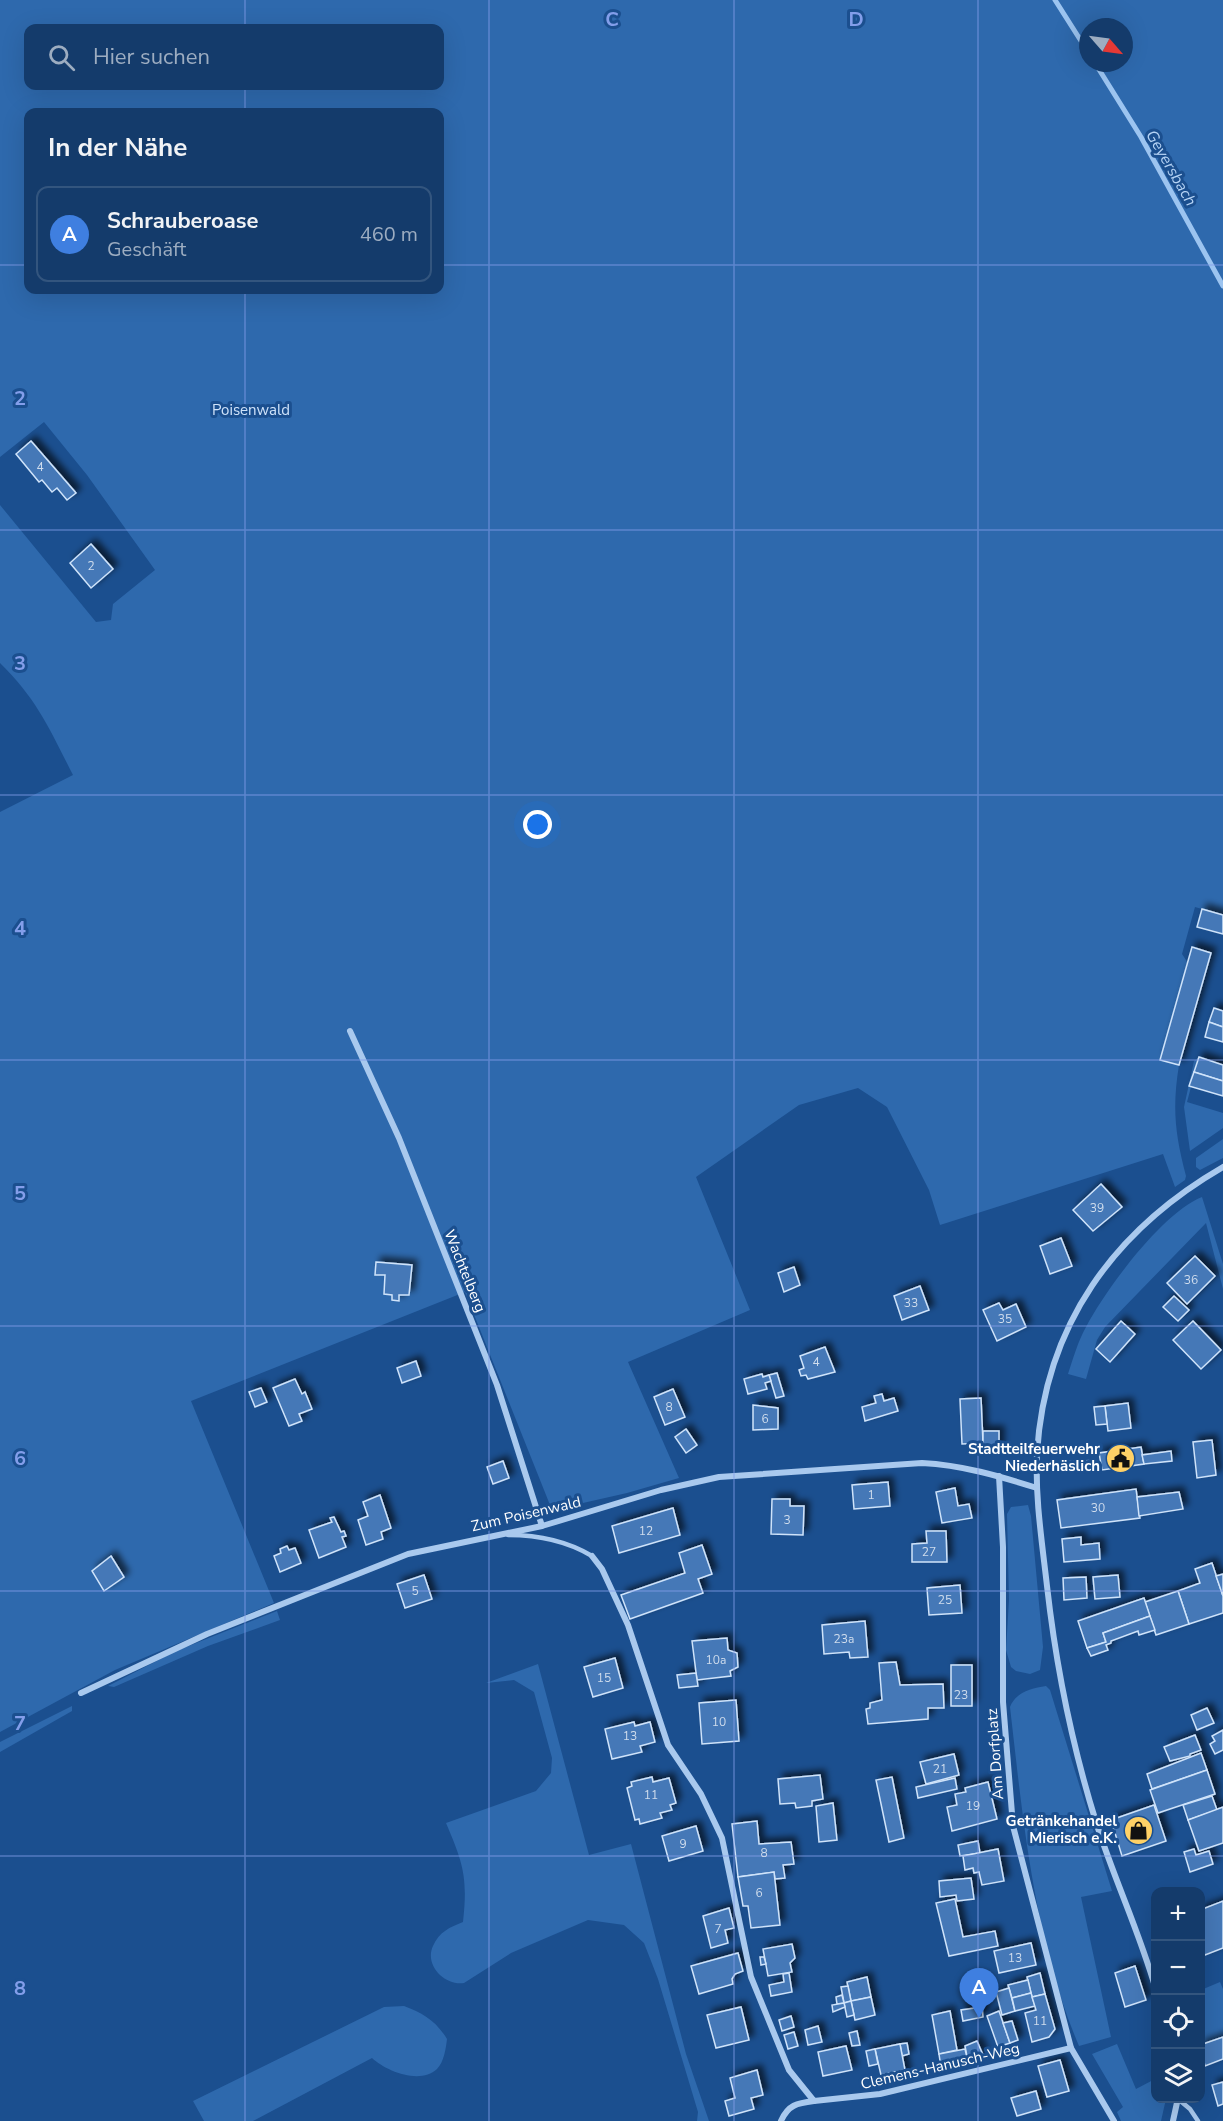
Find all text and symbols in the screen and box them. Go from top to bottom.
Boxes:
text: C [605,6,619,33]
text: D [848,6,864,33]
north arrow [1079,18,1133,72]
search box [24,24,444,90]
icon: search [45,41,78,74]
text: Hier suchen [93,42,210,72]
water label: Geyersbach [1140,126,1202,210]
text: In der Nähe [48,130,187,165]
text: Schrauberoase [107,206,258,236]
text: A [62,221,77,248]
text: 460 m [360,221,418,248]
text: Geschäft [107,236,186,263]
text: 2 [14,385,26,412]
park label: Poisenwald [212,400,290,420]
house number: 4 [36,459,44,475]
house number: 2 [87,558,95,574]
text: 3 [14,650,26,677]
your location [523,810,552,839]
text: 4 [14,915,26,942]
text: 5 [14,1180,26,1207]
house number: 39 [1090,1200,1104,1216]
street label: Wachtelberg [439,1227,491,1315]
house number: 36 [1184,1272,1198,1288]
house number: 33 [904,1295,918,1311]
house number: 35 [998,1311,1012,1327]
house number: 4 [812,1354,820,1370]
house number: 8 [665,1399,673,1415]
house number: 6 [761,1411,769,1427]
place label: Stadtteilfeuerwehr Niederhäslich [968,1439,1100,1476]
public building icon: Stadtteilfeuerwehr Niederhäslich [1105,1442,1137,1474]
text: 6 [14,1445,26,1472]
house number: 1 [867,1487,875,1503]
street label: Zum Poisenwald [469,1492,583,1536]
house number: 30 [1091,1500,1105,1516]
house number: 3 [783,1512,791,1528]
house number: 12 [639,1523,653,1539]
house number: 27 [922,1544,936,1560]
house number: 5 [411,1583,419,1599]
house number: 25 [938,1592,952,1608]
house number: 23a [834,1631,854,1647]
house number: 10a [706,1652,726,1668]
house number: 15 [597,1670,611,1686]
house number: 23 [954,1687,968,1703]
street label: Am Dorfplatz [982,1708,1008,1800]
text: 7 [14,1710,26,1737]
house number: 10 [712,1714,726,1730]
house number: 13 [623,1728,637,1744]
house number: 21 [933,1761,947,1777]
house number: 11 [644,1787,658,1803]
house number: 19 [966,1798,980,1814]
place label: Getränkehandel Mierisch e.K. [1006,1811,1117,1848]
shop icon: Getränkehandel Mierisch e.K. [1122,1814,1154,1846]
house number: 9 [679,1836,687,1852]
house number: 8 [760,1845,768,1861]
house number: 6 [755,1885,763,1901]
map controls [1151,1887,1205,2103]
button: + [1151,1887,1205,1941]
house number: 7 [714,1921,722,1937]
button: − [1151,1941,1205,1995]
house number: 13 [1008,1950,1022,1966]
pin: A [960,1968,998,2018]
text: 8 [14,1975,26,2002]
button: locate [1151,1995,1205,2049]
house number: 11 [1033,2013,1047,2029]
street label: Clemens-Hanusch-Weg [859,2038,1021,2094]
button: layers [1151,2049,1205,2103]

